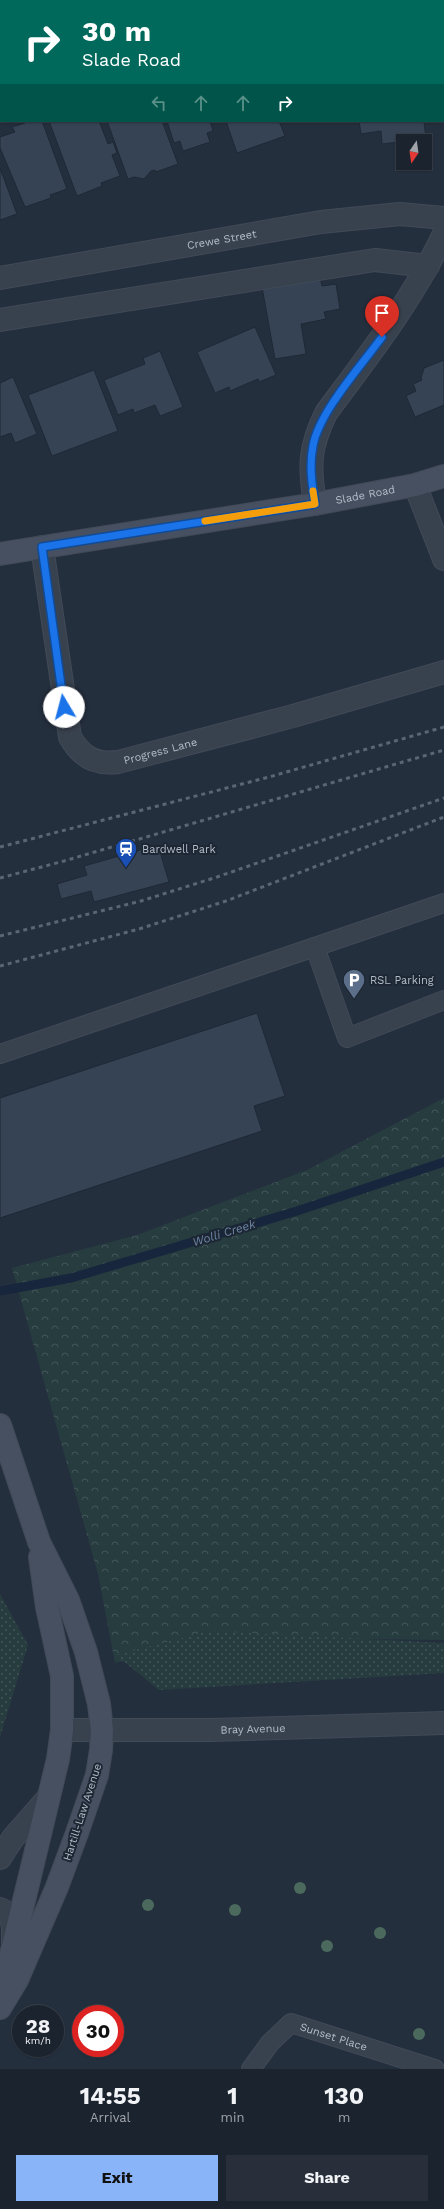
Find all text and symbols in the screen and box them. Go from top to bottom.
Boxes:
text: 30 m [82,15,151,48]
icon: right [16,16,68,68]
text: Slade Road [82,49,181,70]
icon: left [148,92,170,114]
icon: ahead [190,92,212,114]
icon: ahead [232,92,254,114]
icon: right [274,92,296,114]
north arrow [396,134,432,170]
map controls [396,134,432,170]
street label: Crewe Street [186,227,258,252]
pin [365,296,399,337]
icon: arrive [371,302,393,324]
street label: Slade Road [334,483,396,507]
position arrow [43,686,85,728]
street label: Progress Lane [122,735,199,767]
station icon: Bardwell Park [113,836,139,869]
place label: Bardwell Park [142,843,216,856]
parking icon: RSL Parking [341,967,367,1000]
place label: RSL Parking [370,974,434,987]
water label: Wolli Creek [191,1217,258,1249]
street label: Bray Avenue [220,1722,286,1737]
street label: Hartill-Law Avenue [61,1762,104,1863]
speed limit sign: 30 [72,2005,124,2057]
text: 28 [26,2014,50,2038]
street label: Sunset Place [298,2020,369,2054]
text: km/h [25,2035,51,2046]
text: 14:55 [80,2082,141,2110]
text: 1 [227,2082,238,2110]
text: 130 [324,2082,364,2110]
text: Arrival [90,2110,131,2125]
text: min [221,2110,244,2125]
text: m [338,2110,350,2125]
button: Exit [16,2155,218,2201]
button: Share [226,2155,428,2201]

